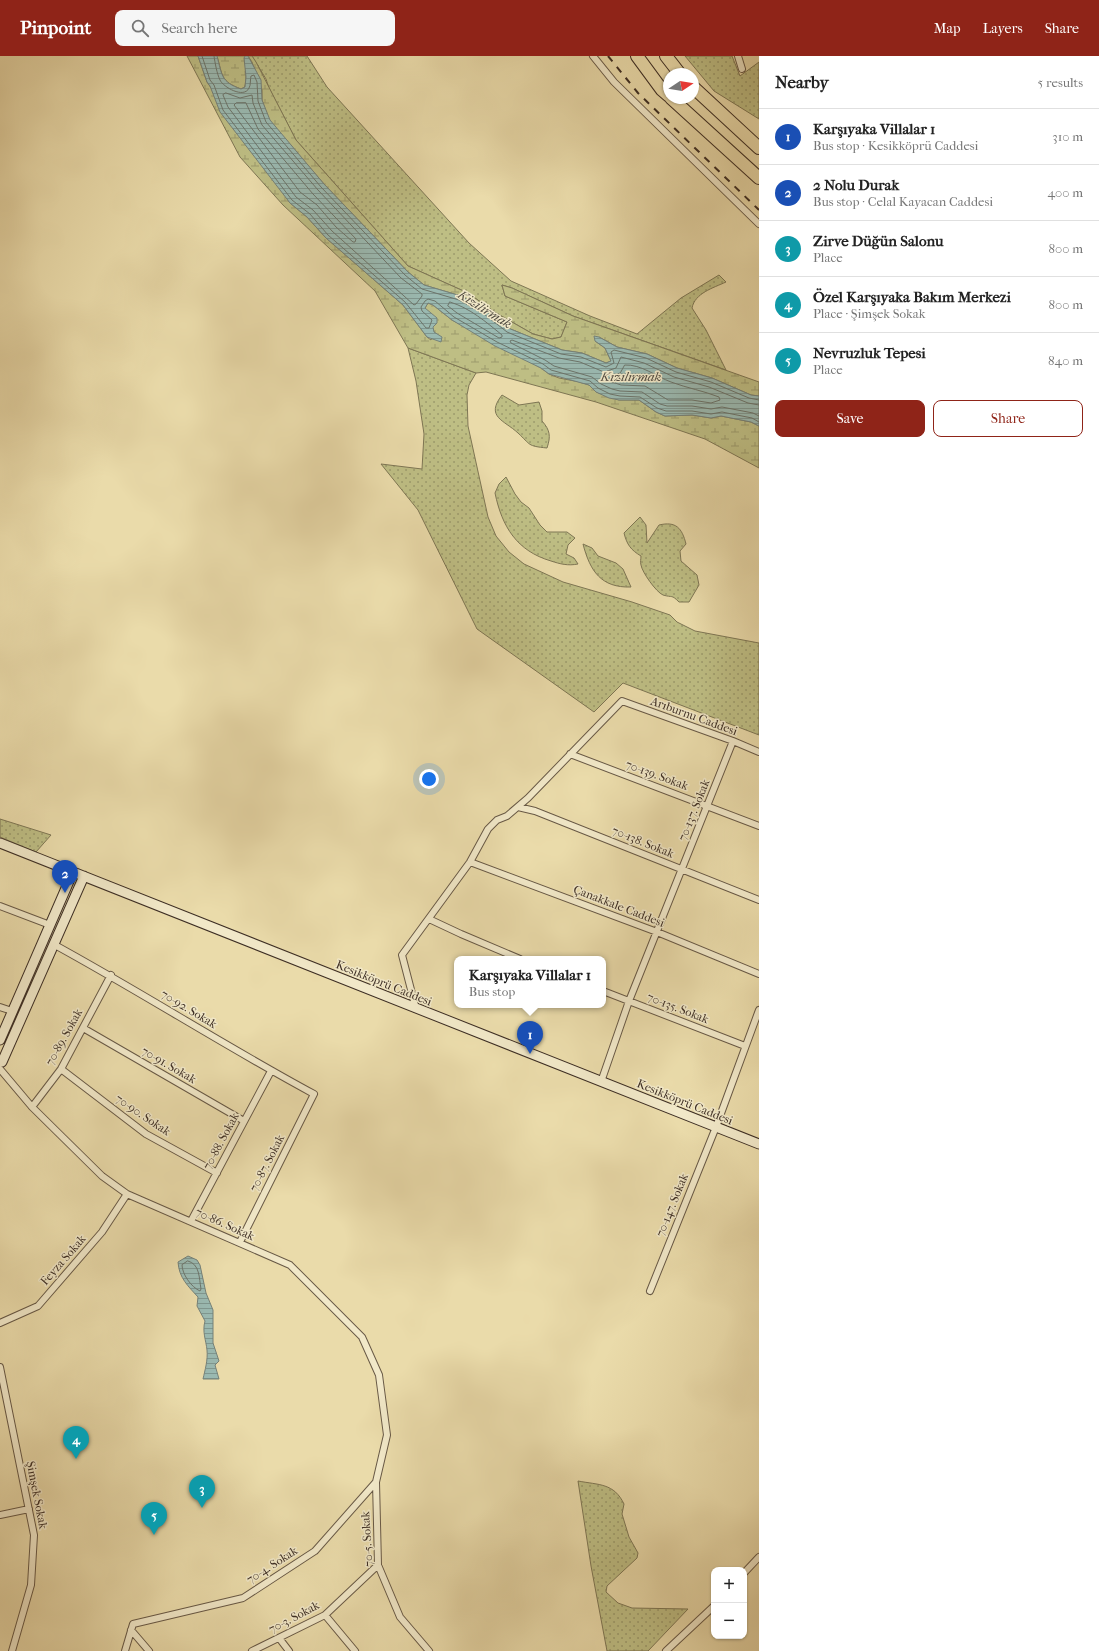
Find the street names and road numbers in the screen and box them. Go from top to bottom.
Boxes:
street label: Arıburnu Caddesi [648,693,740,738]
street label: 70-139. Sokak [624,757,691,793]
street label: 70-137. Sokak [675,776,713,843]
street label: 70-138. Sokak [610,823,677,861]
street label: Çanakkale Caddesi [572,882,667,930]
street label: Kesikköprü Caddesi [334,957,434,1009]
street label: 70-92. Sokak [158,987,220,1032]
street label: 70-135. Sokak [645,990,712,1026]
street label: 70-89. Sokak [43,1005,86,1068]
street label: 70-91. Sokak [139,1044,200,1087]
street label: Kesikköprü Caddesi [635,1076,735,1128]
street label: 70-90. Sokak [113,1091,174,1139]
street label: 70-88. Sokak [200,1109,242,1172]
street label: 70-87. Sokak [247,1131,288,1194]
street label: 70-147. Sokak [653,1171,691,1239]
street label: 70-86. Sokak [193,1205,257,1244]
street label: Feyza Sokak [37,1231,89,1288]
street label: Şimşek Sokak [23,1460,51,1531]
street label: 70-5. Sokak [358,1510,376,1567]
street label: 70-4. Sokak [244,1543,301,1587]
street label: 70-3. Sokak [266,1597,322,1636]

